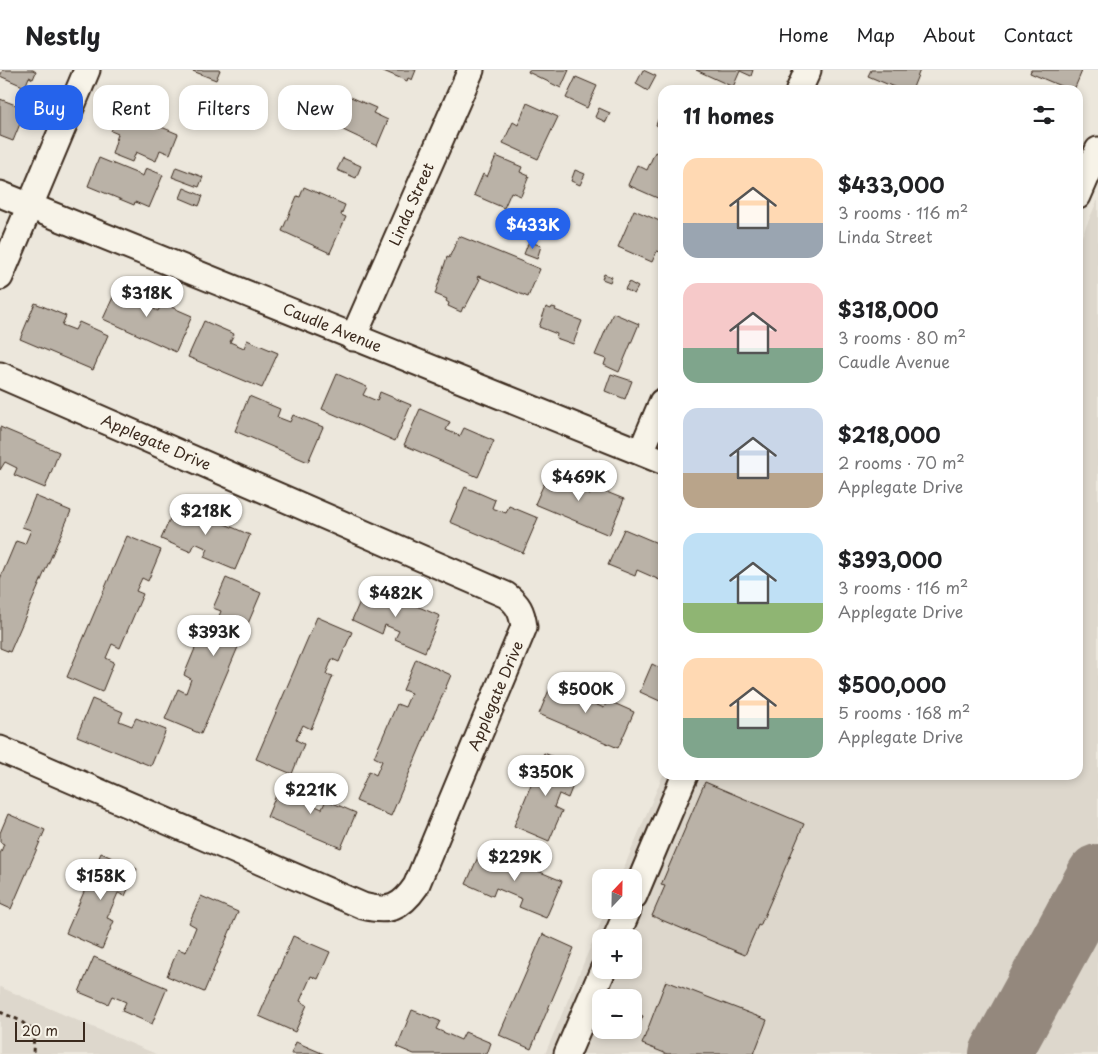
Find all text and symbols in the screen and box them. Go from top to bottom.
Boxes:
text: Nestly [25,17,101,53]
text: Home [778,21,828,48]
text: Map [856,21,895,48]
text: About [923,21,975,48]
text: Contact [1003,21,1073,48]
chip: Buy [15,85,83,130]
chip: Rent [93,85,169,130]
chip: Filters [179,85,268,130]
chip: New [278,85,352,130]
text: 11 homes [683,99,774,131]
icon: filters [1030,101,1058,129]
street label: Linda Street [382,159,439,249]
text: $433,000 [838,168,945,200]
icon: home [723,178,783,238]
text: 3 rooms · 116 m² [838,200,968,224]
pin: $433K [498,208,568,250]
text: $433K [506,212,560,236]
text: Linda Street [838,224,933,248]
pin: $318K [112,276,182,318]
text: $318K [122,280,172,304]
text: $318,000 [838,293,938,325]
street label: Caudle Avenue [280,296,386,357]
icon: home [723,303,783,363]
text: 3 rooms · 80 m² [838,325,966,349]
text: Caudle Avenue [838,349,950,373]
street label: Applegate Drive [98,407,215,475]
text: $218,000 [838,418,941,450]
icon: home [723,428,783,488]
text: 2 rooms · 70 m² [838,450,965,474]
pin: $469K [544,460,614,502]
text: $469K [552,464,606,488]
text: Applegate Drive [838,474,963,498]
pin: $218K [171,494,241,536]
text: $218K [180,498,232,522]
text: $393,000 [838,543,942,575]
icon: home [723,553,783,613]
text: 3 rooms · 116 m² [838,575,968,599]
pin: $482K [361,576,431,618]
text: $482K [369,580,423,604]
text: Applegate Drive [838,599,963,623]
pin: $393K [179,614,249,657]
text: $393K [188,619,240,643]
street label: Applegate Drive [461,637,528,754]
text: $500,000 [838,668,946,700]
pin: $500K [551,672,621,714]
text: $500K [558,676,614,700]
icon: home [723,678,783,738]
text: 5 rooms · 168 m² [838,700,970,724]
text: Applegate Drive [838,724,963,748]
pin: $350K [511,754,581,797]
text: $350K [519,759,573,783]
pin: $221K [276,772,346,815]
text: $221K [285,777,337,801]
pin: $229K [480,840,550,882]
text: $229K [488,844,542,868]
pin: $158K [66,858,136,901]
text: $158K [76,863,126,887]
north arrow [592,869,642,919]
map controls [592,869,642,1039]
button: + [592,929,642,979]
button: − [592,989,642,1039]
scale bar [15,1019,85,1042]
text: 20 m [22,1020,58,1041]

